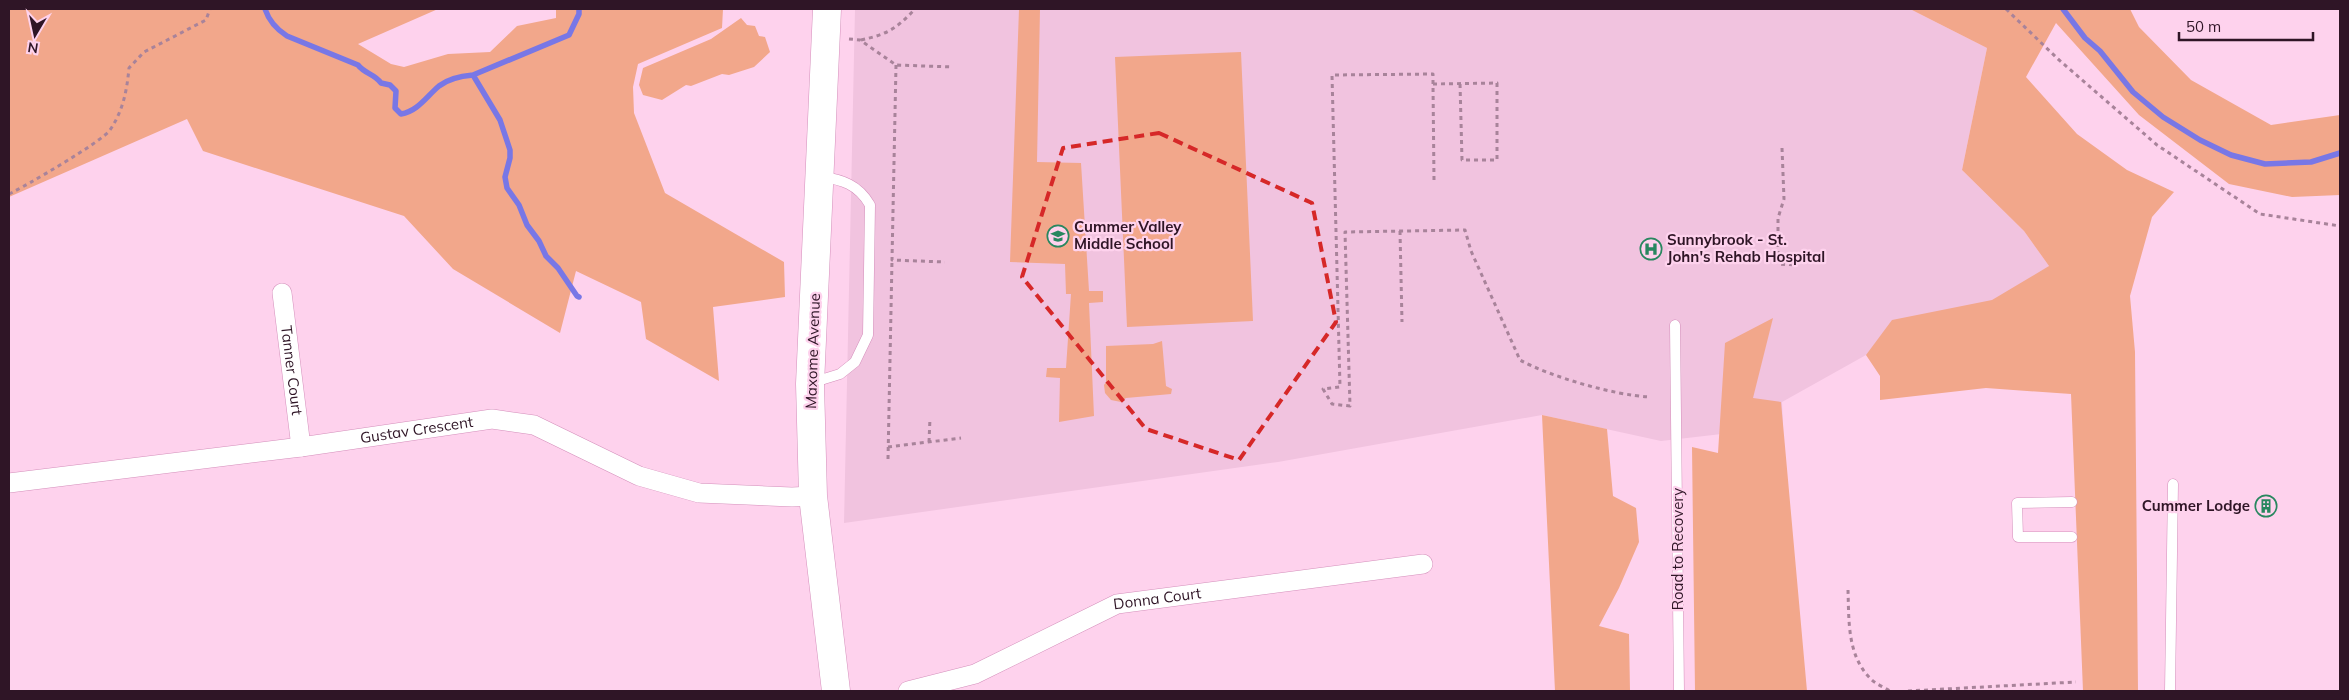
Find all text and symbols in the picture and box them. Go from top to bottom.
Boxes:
north arrow [10,10,60,60]
scale bar [2179,10,2313,42]
text: 50 m [2186,17,2221,36]
text: N [26,38,40,58]
place label: Cummer Valley Middle School [1074,217,1182,253]
school or university icon: Cummer Valley Middle School [1046,224,1070,248]
place label: Sunnybrook - St. John's Rehab Hospital [1667,230,1825,266]
hospital icon: Sunnybrook - St. John's Rehab Hospital [1639,237,1663,261]
street label: Maxome Avenue [801,293,824,409]
street label: Tanner Court [277,324,307,416]
street label: Gustav Crescent [359,412,474,447]
street label: Road to Recovery [1668,488,1687,610]
building icon: Cummer Lodge [2254,494,2278,518]
place label: Cummer Lodge [2142,496,2250,515]
street label: Donna Court [1112,583,1202,613]

